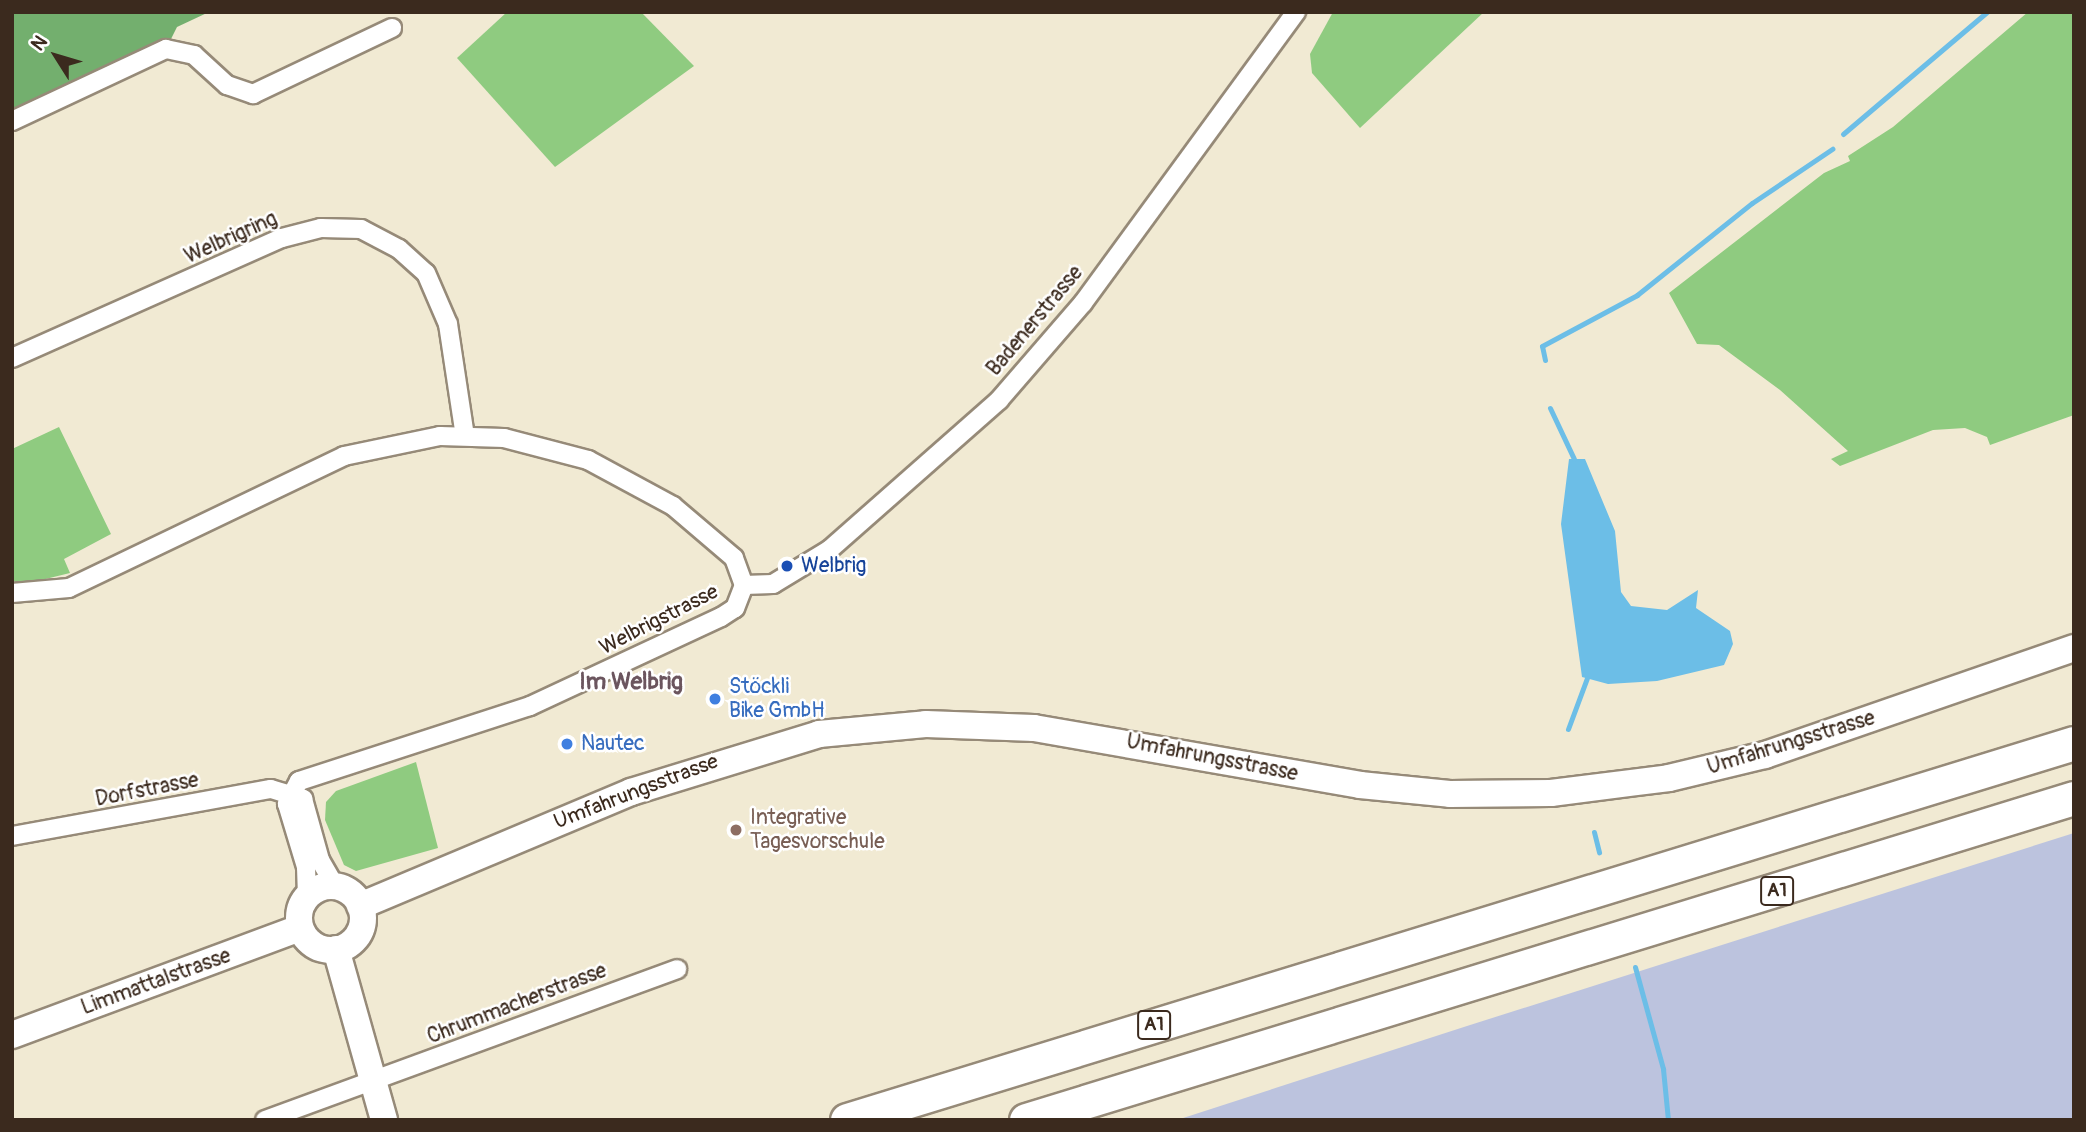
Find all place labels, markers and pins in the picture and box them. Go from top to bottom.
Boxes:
place label: Welbrig [801,553,866,579]
marker: Welbrig [779,558,795,574]
place label: Stöckli Bike GmbH [729,674,824,724]
marker: Stöckli Bike GmbH [707,691,723,707]
place label: Nautec [581,731,645,757]
marker: Nautec [559,736,575,752]
place label: Integrative Tagesvorschule [750,805,885,855]
marker: Integrative Tagesvorschule [728,822,744,838]

